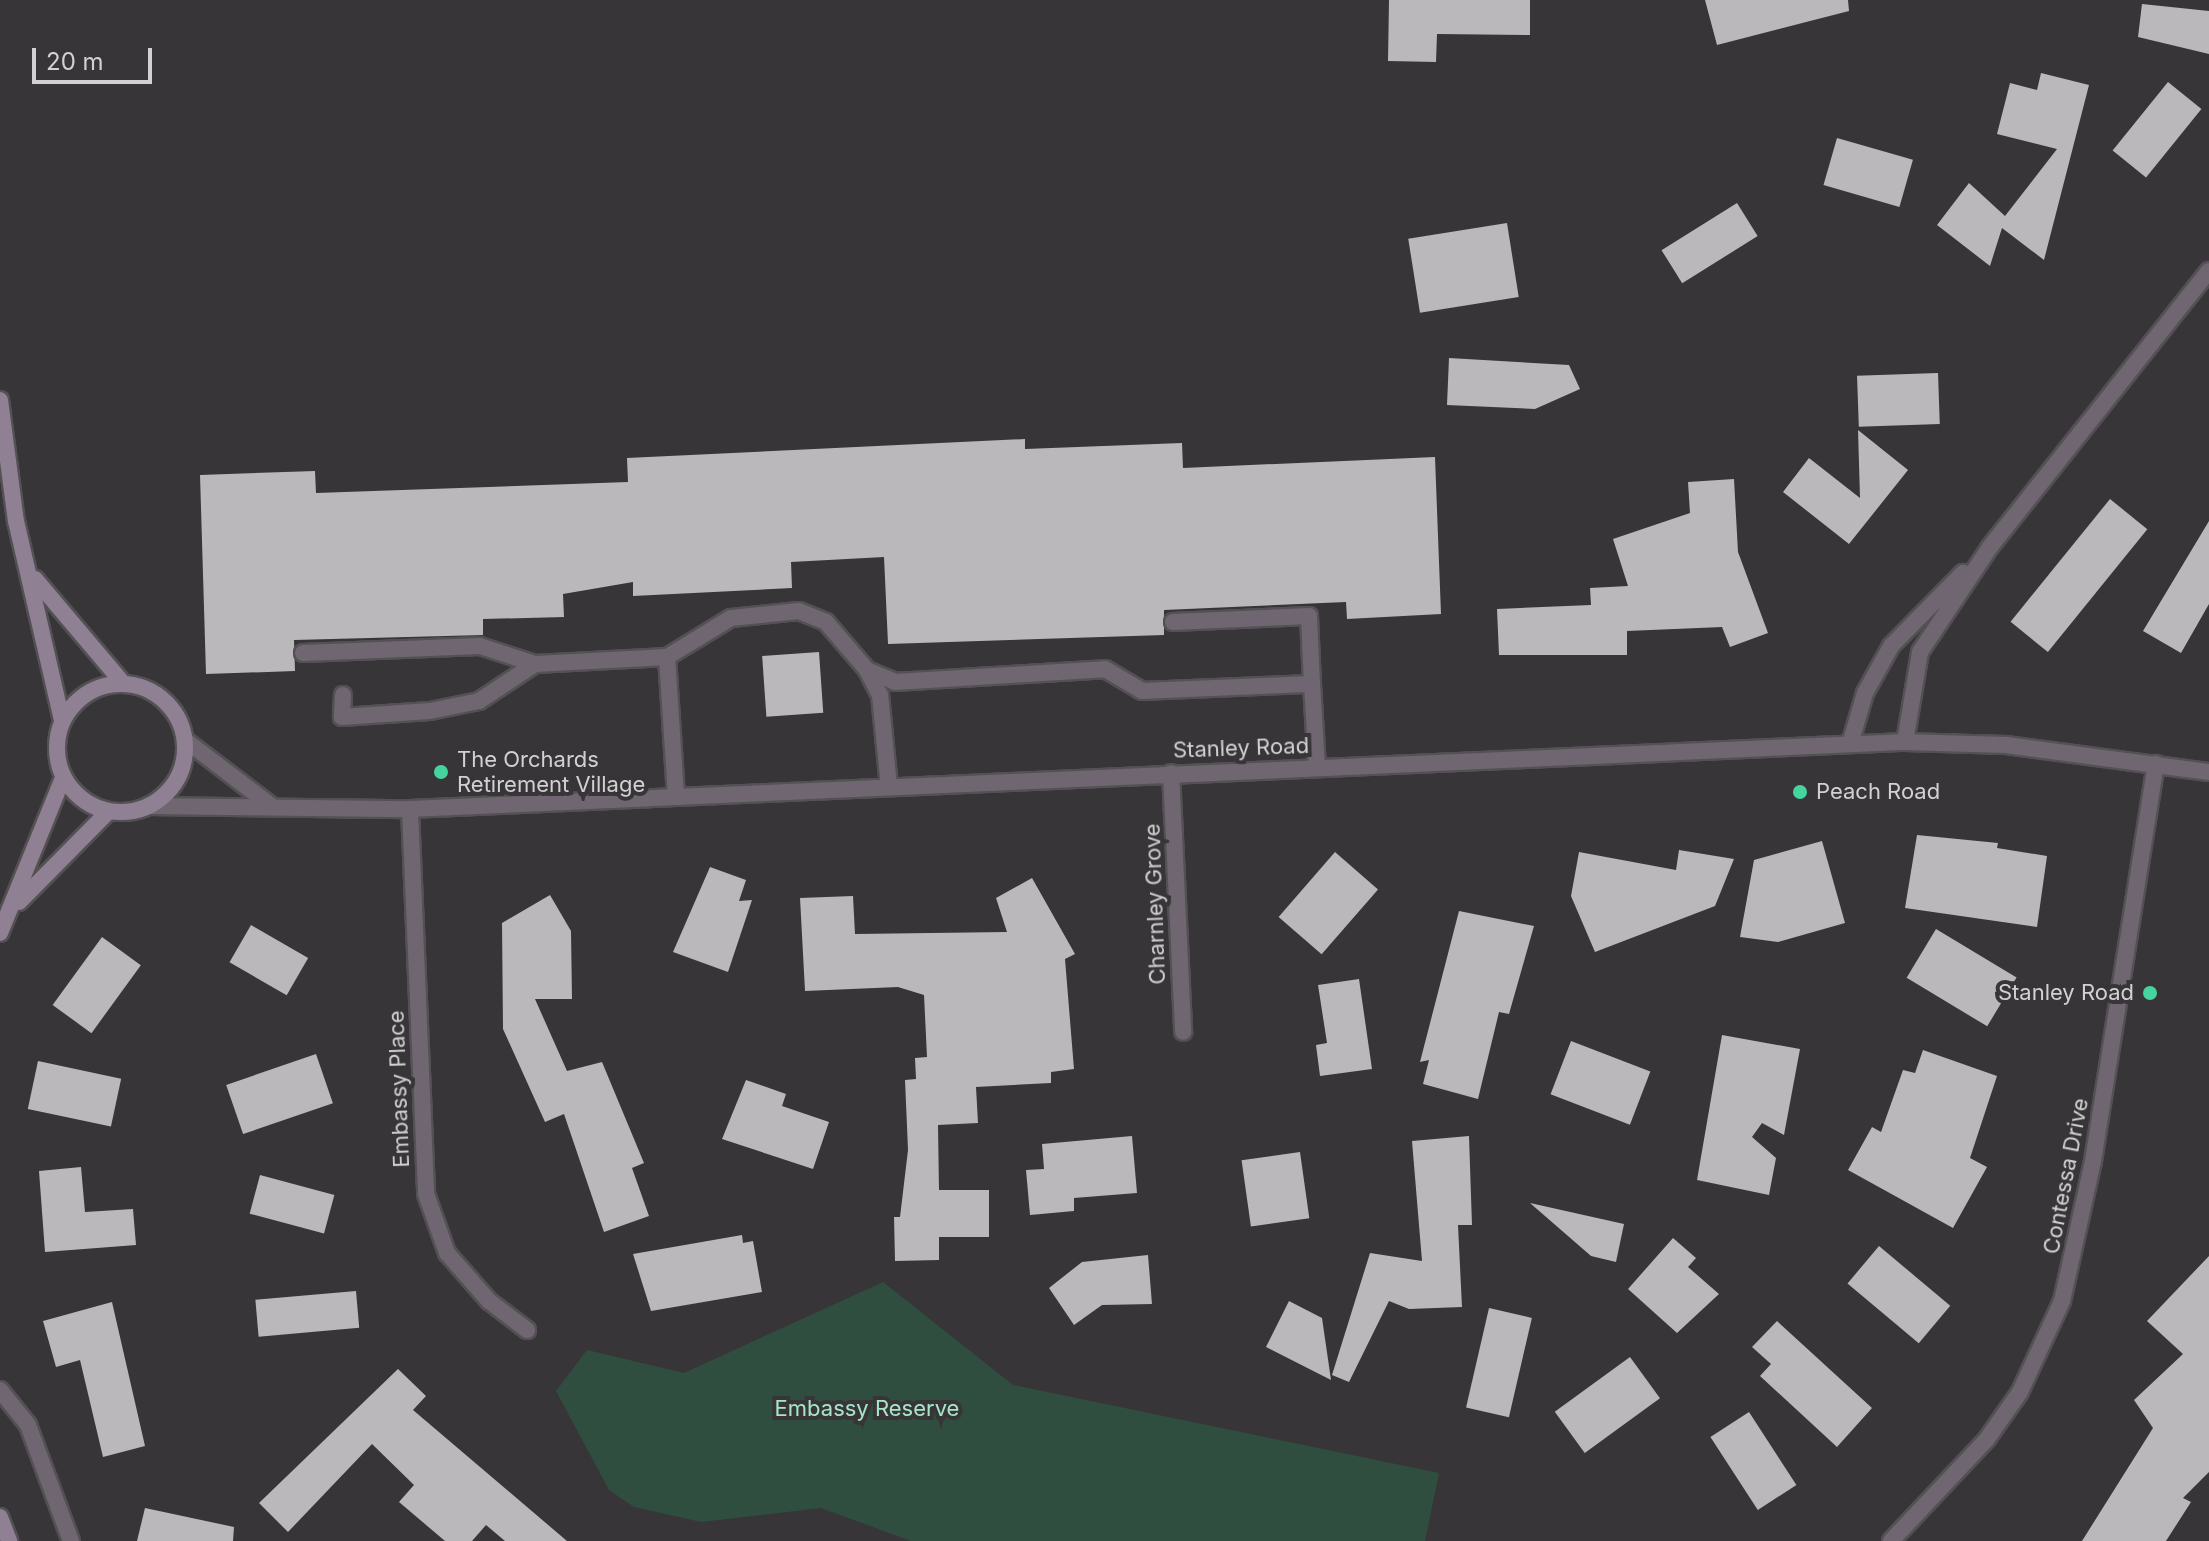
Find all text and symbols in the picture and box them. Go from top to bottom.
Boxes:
scale bar [36,32,156,82]
text: 20 m [46,47,104,76]
street label: Stanley Road [1173,732,1309,764]
place label: The Orchards Retirement Village [457,746,645,798]
marker: The Orchards Retirement Village [432,763,450,781]
place label: Peach Road [1816,779,1940,805]
marker: Peach Road [1791,783,1809,801]
street label: Charnley Grove [1139,823,1171,985]
place label: Stanley Road [1998,980,2134,1006]
marker: Stanley Road [2141,984,2159,1002]
street label: Embassy Place [383,1010,415,1168]
street label: Contessa Drive [2038,1096,2094,1256]
park label: Embassy Reserve [775,1396,959,1422]

